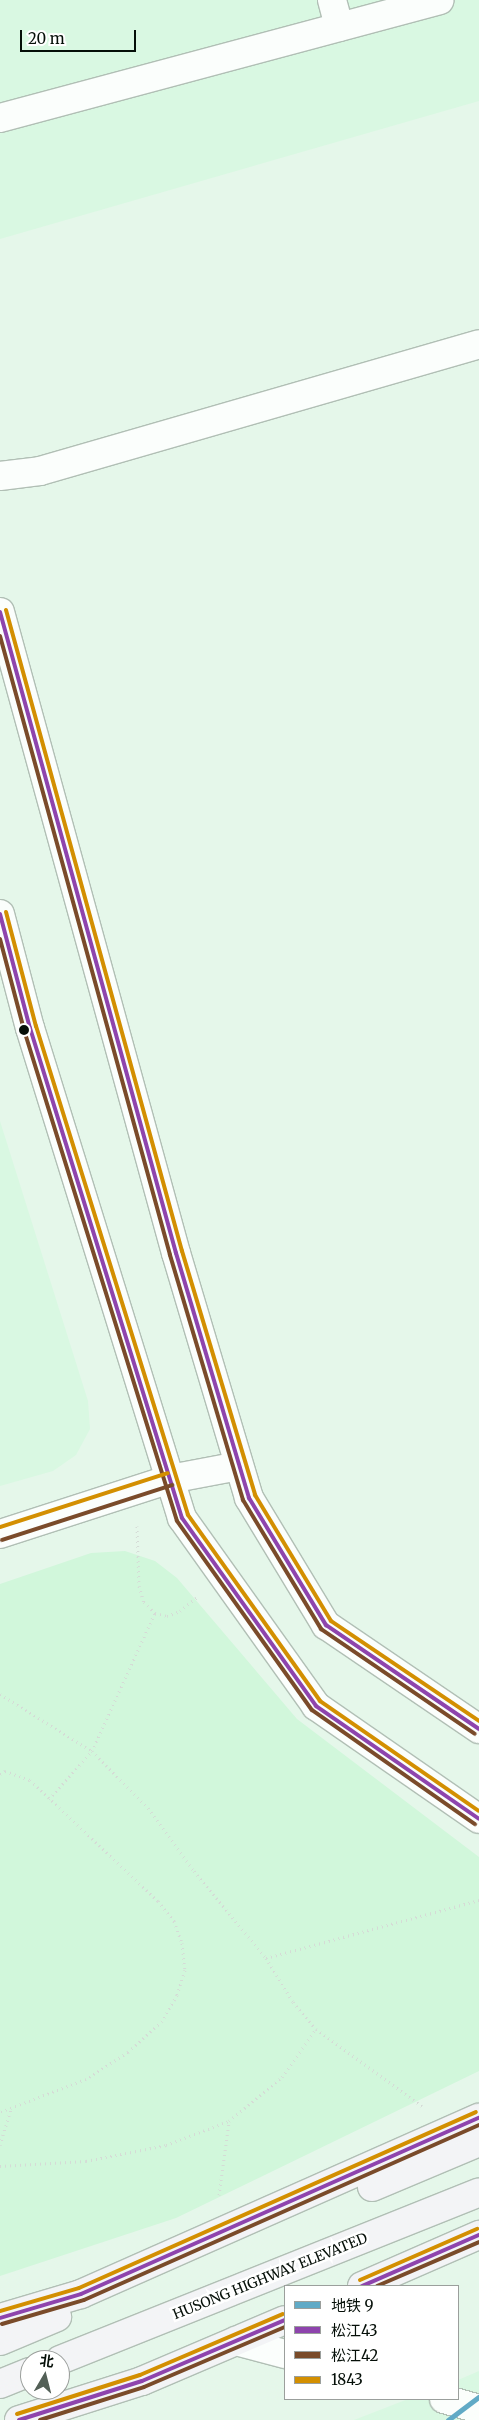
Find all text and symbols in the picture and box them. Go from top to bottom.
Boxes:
scale bar [22,20,139,52]
text: 20 m [28,29,65,48]
unlabelled marker [19,1025,29,1035]
street label: HUSONG HIGHWAY ELEVATED [170,2229,370,2323]
legend [284,2285,459,2400]
text: 地铁 9 [331,2296,374,2315]
text: 松江43 [331,2321,378,2340]
text: 松江42 [331,2346,378,2365]
north arrow [20,2350,70,2400]
text: 北 [39,2351,55,2371]
text: 1843 [331,2370,363,2389]

